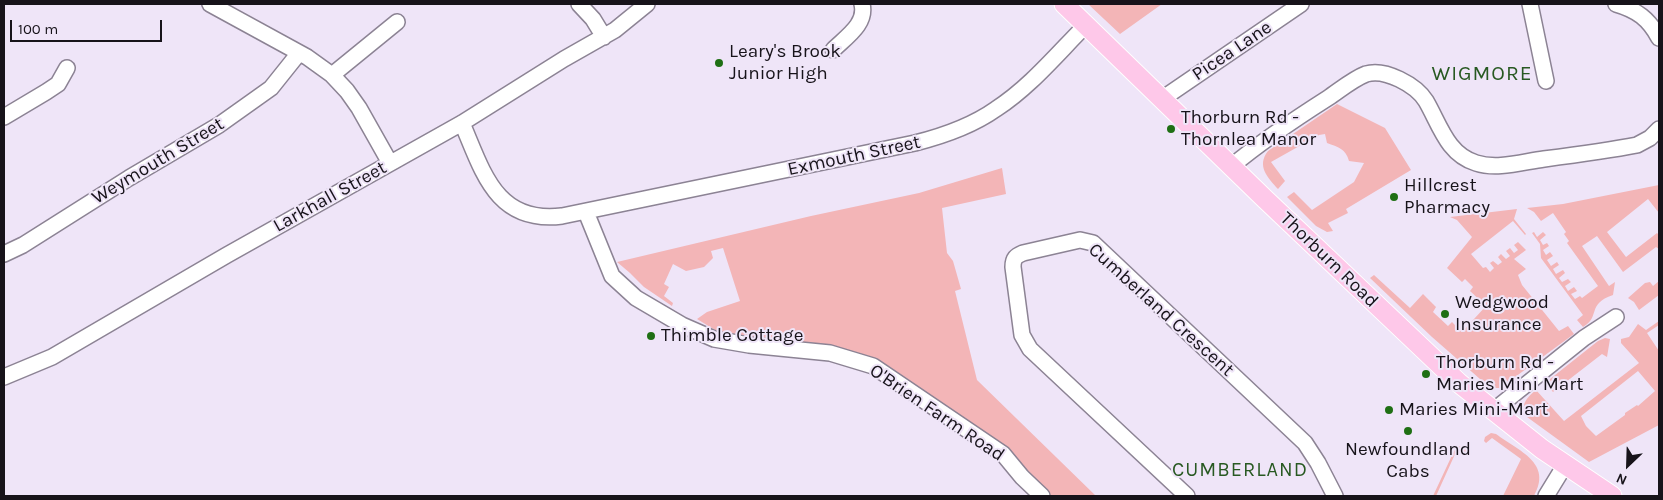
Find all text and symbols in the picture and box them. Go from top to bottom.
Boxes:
scale bar [12,10,165,42]
street label: Picea Lane [1188,16,1276,86]
text: 100 m [18,20,58,38]
place label: Leary's Brook Junior High [729,41,841,85]
marker: Leary's Brook Junior High [713,57,725,69]
district label: WIGMORE [1431,61,1533,87]
place label: Thorburn Rd - Thornlea Manor [1181,107,1316,151]
street label: Weymouth Street [88,113,228,209]
marker: Thorburn Rd - Thornlea Manor [1165,123,1177,135]
street label: Exmouth Street [785,131,923,181]
street label: Larkhall Street [269,156,391,238]
place label: Hillcrest Pharmacy [1404,175,1490,219]
marker: Hillcrest Pharmacy [1388,191,1400,203]
street label: Thorburn Road [1275,207,1383,313]
street label: Cumberland Crescent [1083,239,1239,381]
place label: Wedgwood Insurance [1455,292,1549,336]
marker: Wedgwood Insurance [1439,308,1451,320]
place label: Thimble Cottage [661,325,804,347]
marker: Thimble Cottage [645,330,657,342]
place label: Thorburn Rd - Maries Mini Mart [1436,352,1583,396]
street label: O'Brien Farm Road [865,359,1009,467]
marker: Thorburn Rd - Maries Mini Mart [1420,368,1432,380]
place label: Maries Mini-Mart [1399,399,1548,421]
marker: Maries Mini-Mart [1383,404,1395,416]
marker: Newfoundland Cabs [1402,425,1414,437]
place label: Newfoundland Cabs [1345,439,1471,483]
north arrow [1603,440,1653,490]
district label: CUMBERLAND [1171,458,1309,482]
text: N [1614,469,1630,489]

